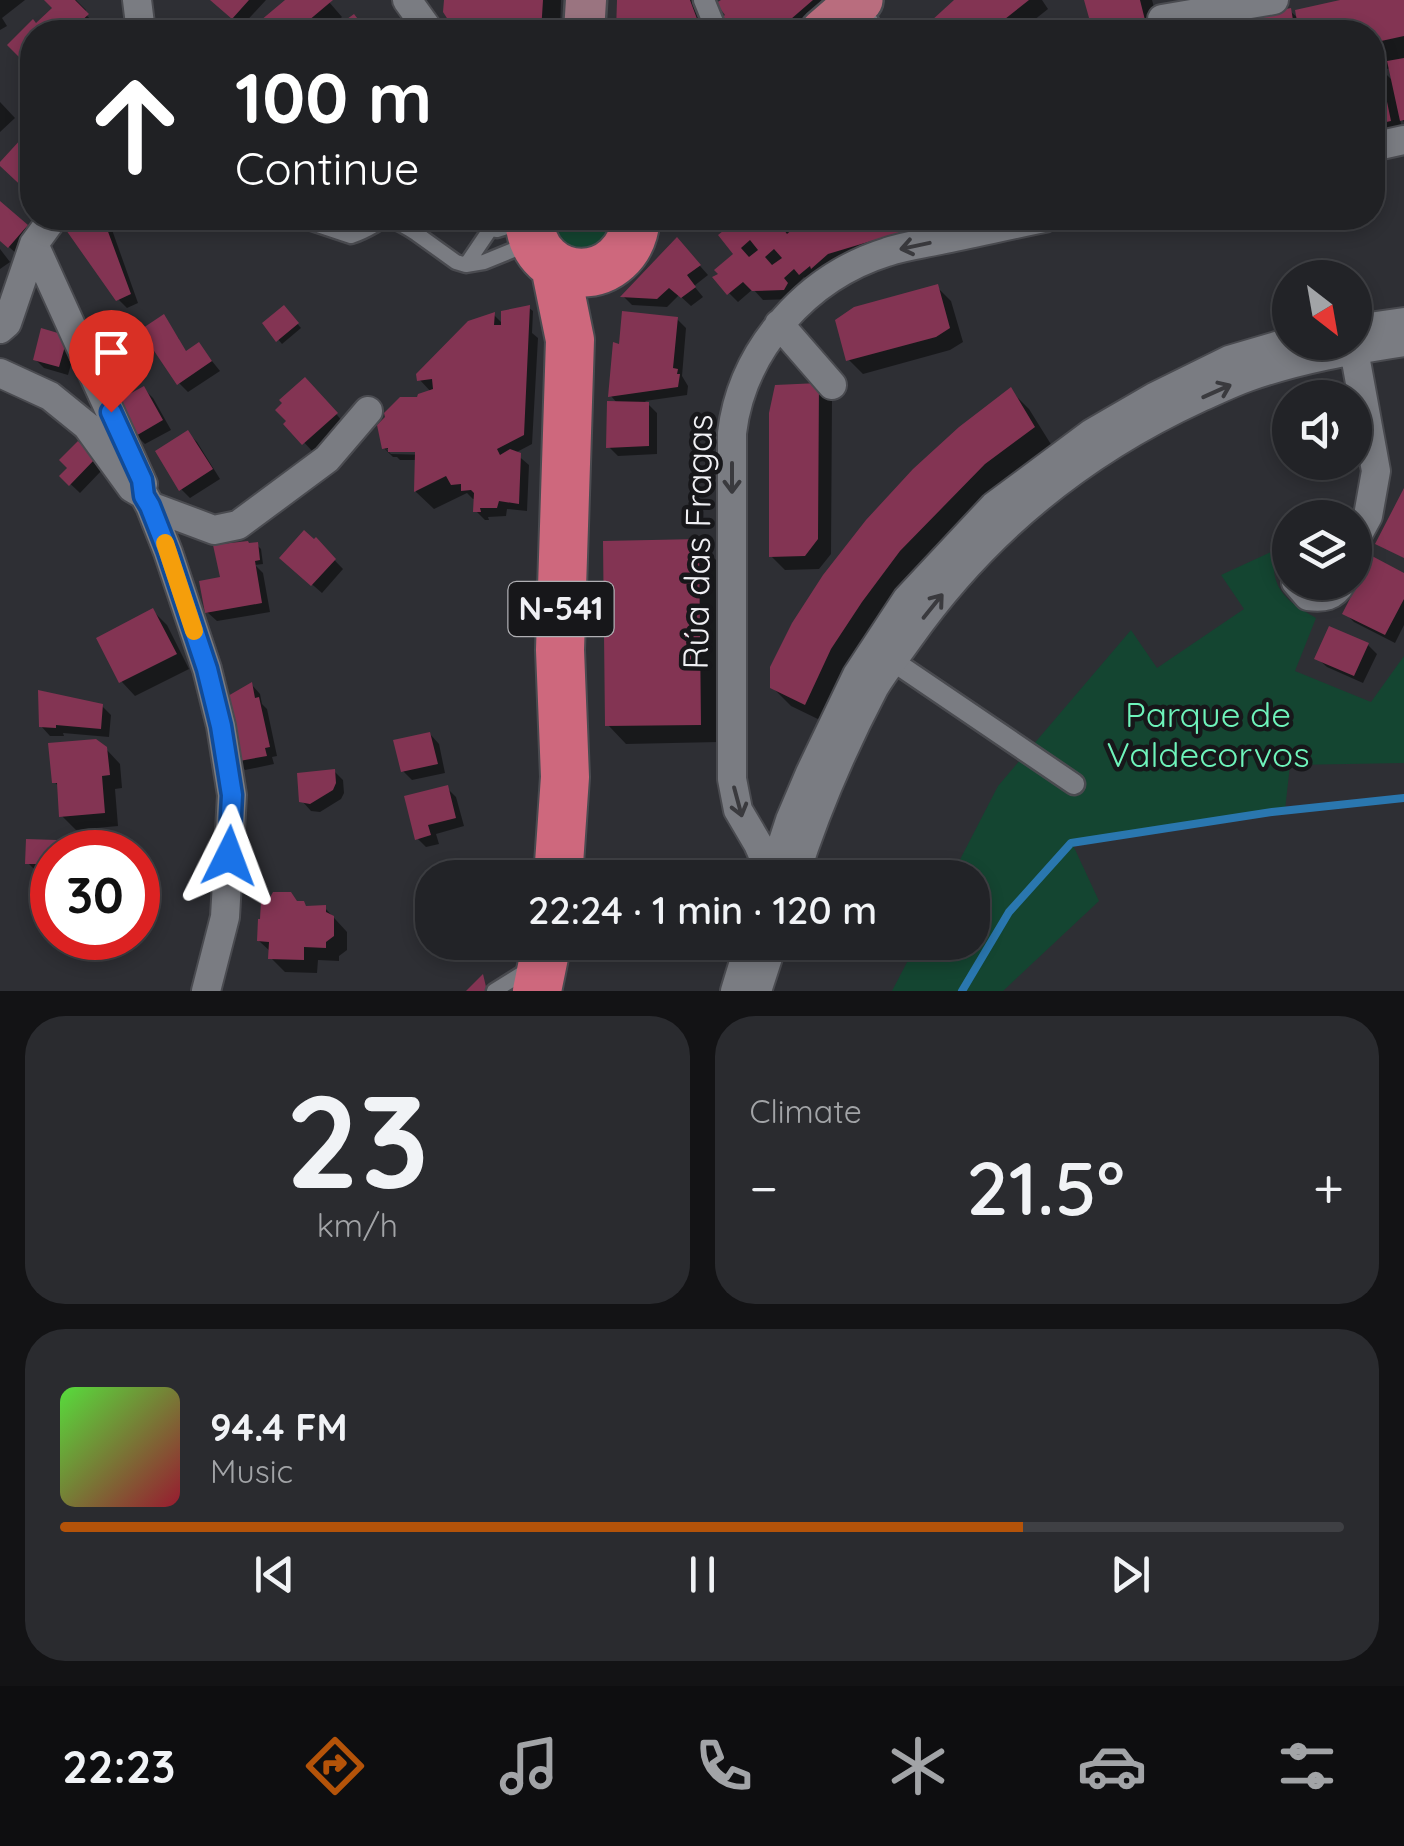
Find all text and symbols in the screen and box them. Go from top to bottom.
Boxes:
text: 100 m [235,53,432,141]
icon: ahead [70,60,200,190]
text: Continue [235,140,420,196]
one-way arrow [900,237,932,256]
north arrow [1272,260,1372,360]
map controls [1272,260,1372,600]
pin [69,310,154,413]
icon: arrive [84,325,139,380]
one-way arrow [1201,380,1231,399]
button: sound [1272,380,1372,480]
street label: Rúa das Fragas [673,414,721,670]
one-way arrow [722,460,742,493]
button: layers [1272,500,1372,600]
road number: N-541 [508,582,614,636]
one-way arrow [922,593,944,619]
park label: Parque de Valdecorvos [1106,692,1310,776]
one-way arrow [729,785,748,817]
position arrow [177,804,281,908]
speed limit sign: 30 [30,830,160,960]
text: 22:24 · 1 min · 120 m [528,886,877,934]
text: 23 [285,1058,429,1221]
text: Climate [750,1091,862,1131]
text: 21.5° [966,1140,1125,1234]
text: − [750,1153,778,1222]
text: + [1313,1153,1344,1222]
text: km/h [317,1205,398,1245]
text: 94.4 FM [210,1403,348,1451]
text: Music [210,1451,293,1491]
icon: previous [247,1547,302,1602]
icon: pause [675,1547,730,1602]
icon: next [1103,1547,1158,1602]
icon: directions [300,1731,370,1801]
icon: music [494,1731,564,1801]
icon: phone [689,1731,759,1801]
icon: climate [883,1731,953,1801]
icon: car [1077,1731,1147,1801]
icon: filters [1272,1731,1342,1801]
text: 22:23 [62,1738,175,1794]

